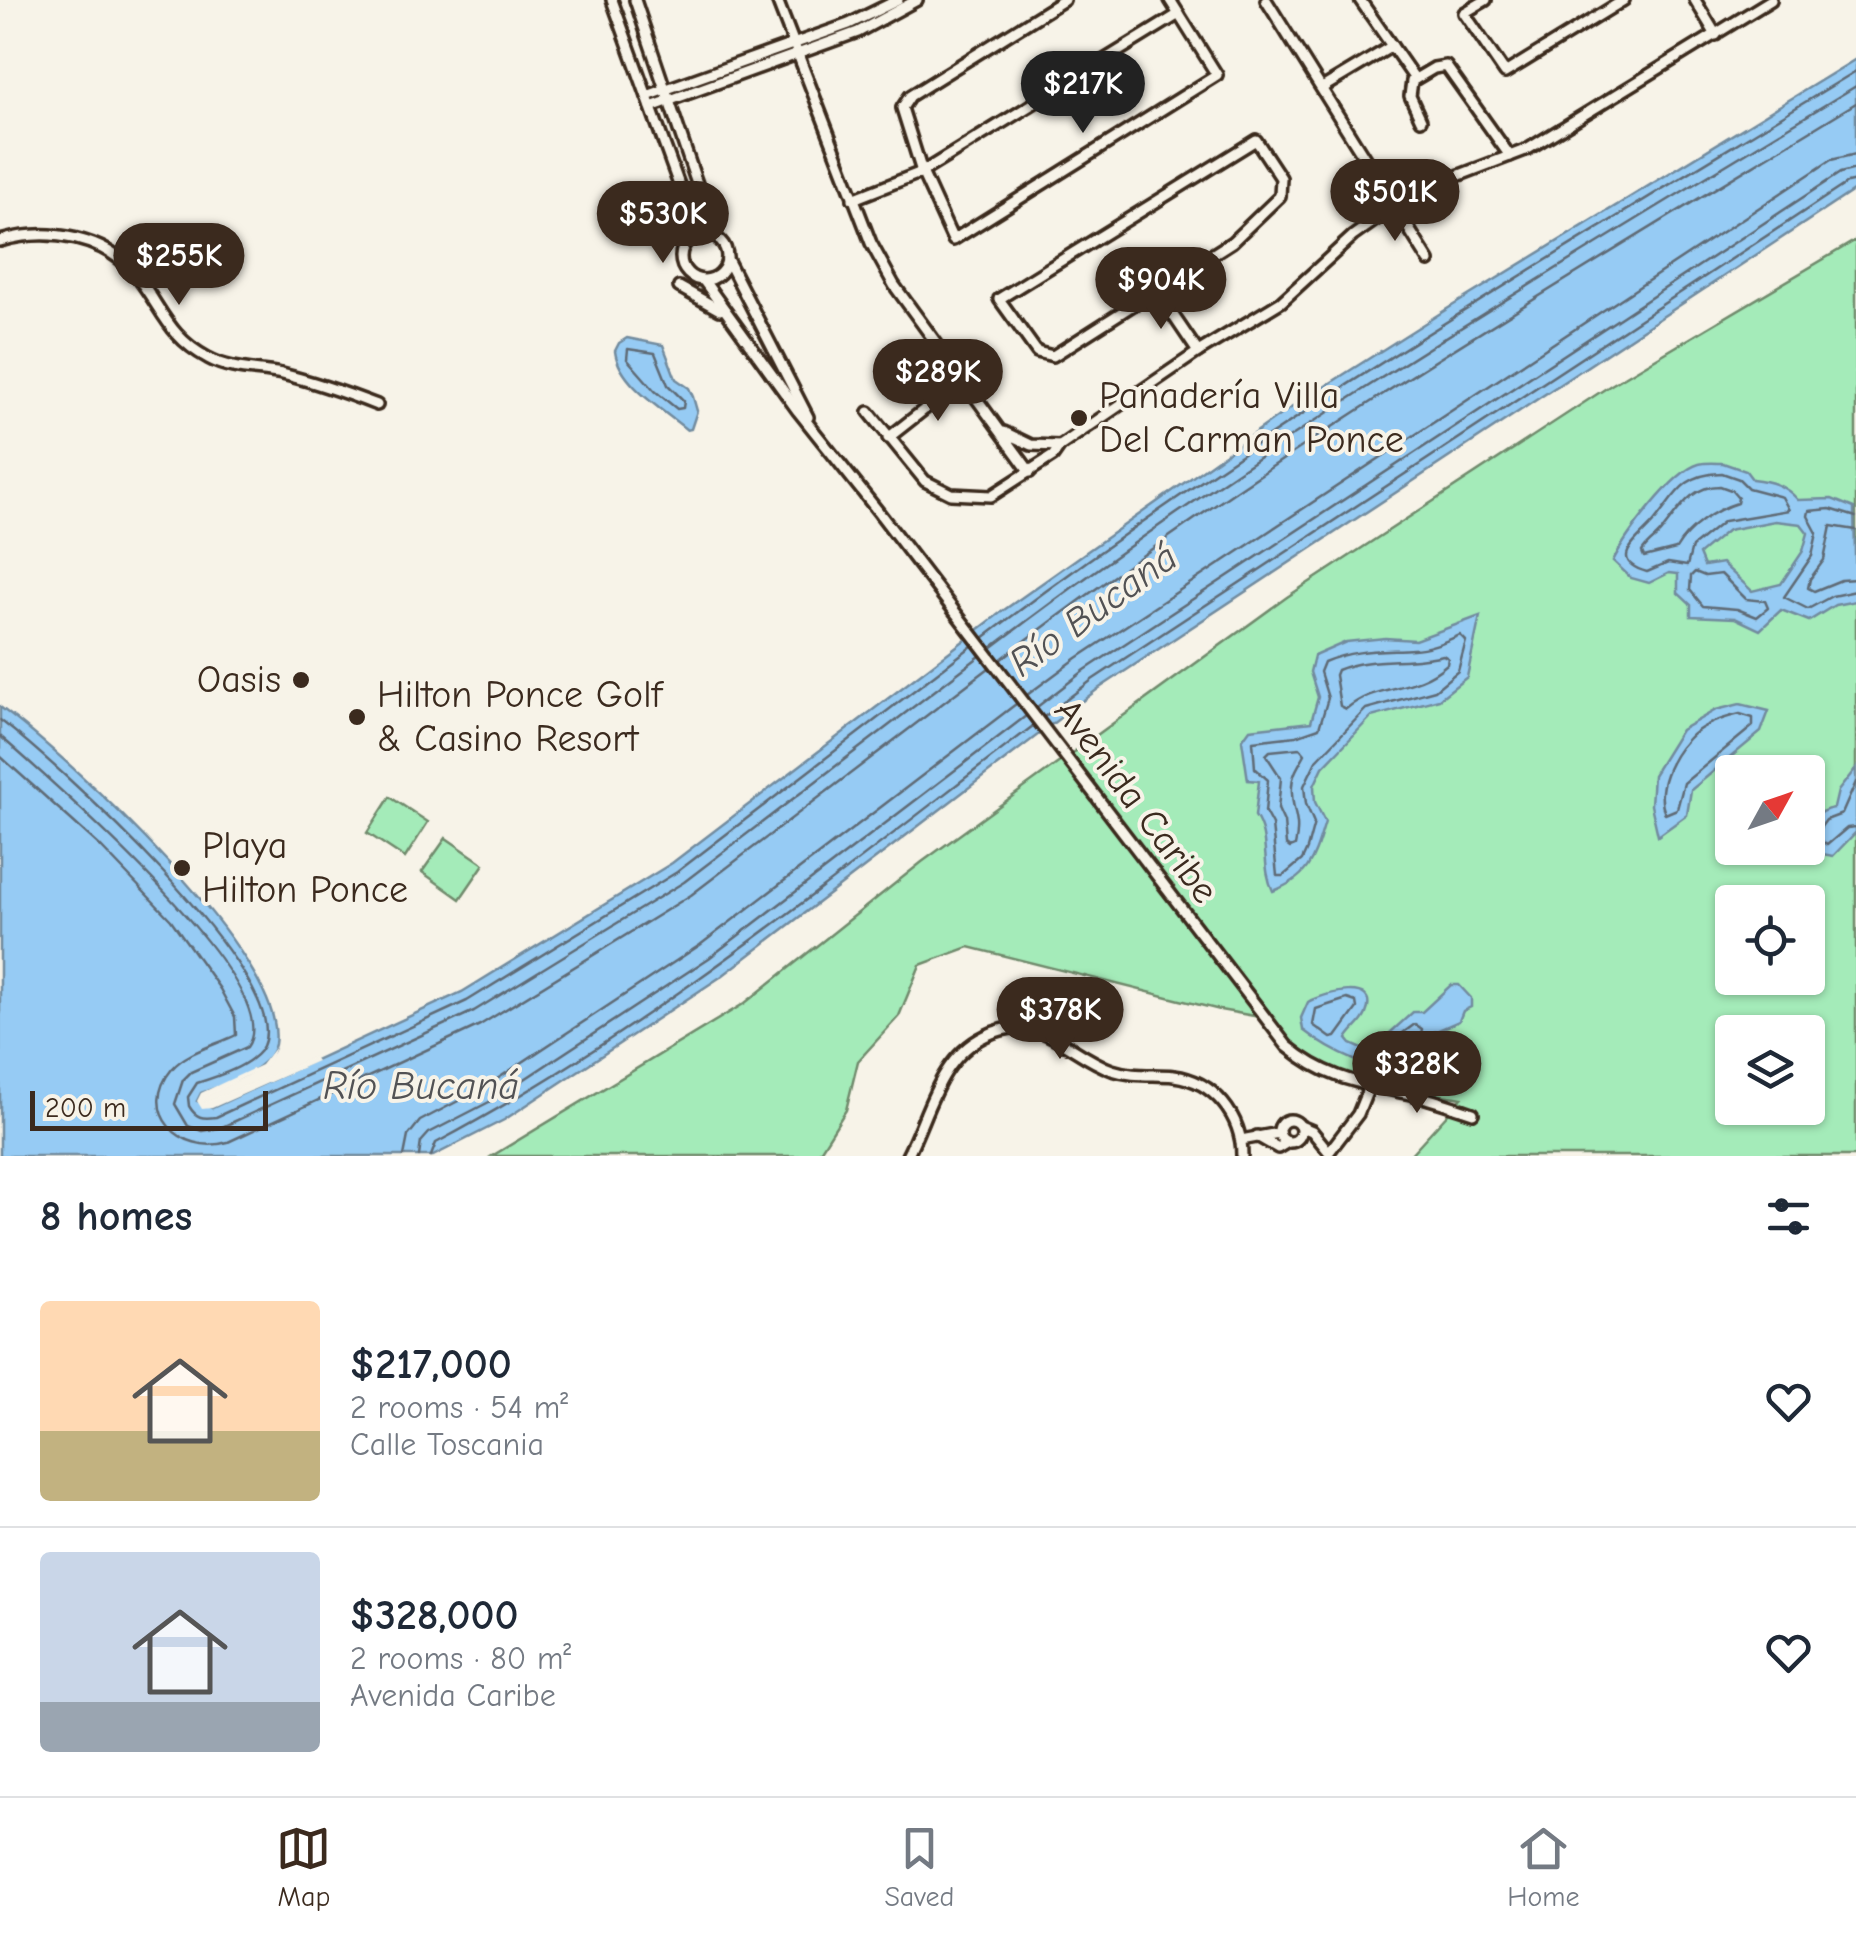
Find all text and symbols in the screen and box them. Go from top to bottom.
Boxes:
pin: $217K [1013,51,1153,136]
text: $217K [1043,65,1123,102]
pin: $501K [1325,159,1465,244]
text: $501K [1352,173,1438,210]
pin: $530K [593,181,733,266]
text: $530K [619,195,707,232]
pin: $255K [109,223,249,308]
text: $255K [135,237,223,274]
pin: $904K [1091,247,1231,332]
text: $904K [1117,261,1205,298]
pin: $289K [868,339,1008,424]
text: $289K [895,353,981,390]
place label: Panadería Villa Del Carman Ponce [1099,374,1404,462]
marker: Panadería Villa Del Carman Ponce [1068,407,1090,429]
water label: Río Bucaná [1000,534,1186,686]
place label: Oasis [197,658,281,702]
marker: Oasis [290,669,312,691]
place label: Hilton Ponce Golf & Casino Resort [377,673,664,761]
street label: Avenida Caribe [1045,690,1227,912]
marker: Hilton Ponce Golf & Casino Resort [346,706,368,728]
north arrow [1715,755,1825,865]
map controls [1715,755,1825,1125]
place label: Playa Hilton Ponce [202,824,408,912]
marker: Playa Hilton Ponce [171,857,193,879]
button: locate [1715,885,1825,995]
pin: $378K [990,977,1130,1062]
text: $378K [1019,991,1101,1028]
button: layers [1715,1015,1825,1125]
pin: $328K [1347,1031,1487,1116]
text: $328K [1374,1045,1460,1082]
water label: Río Bucaná [323,1063,519,1109]
scale bar [30,1086,268,1130]
text: 200 m [45,1092,126,1124]
icon: filters [1761,1189,1816,1244]
text: 8 homes [40,1192,192,1241]
text: $217,000 [350,1340,512,1389]
icon: home [120,1341,240,1461]
icon: heart [1761,1374,1816,1429]
text: 2 rooms · 54 m² [350,1389,568,1426]
text: Calle Toscania [350,1426,544,1463]
text: $328,000 [350,1591,519,1640]
icon: home [120,1592,240,1712]
icon: heart [1761,1625,1816,1680]
text: 2 rooms · 80 m² [350,1640,571,1677]
text: Avenida Caribe [350,1677,556,1714]
tab: Map [276,1821,331,1913]
tab: Saved [884,1821,954,1913]
tab: Home [1507,1821,1580,1913]

